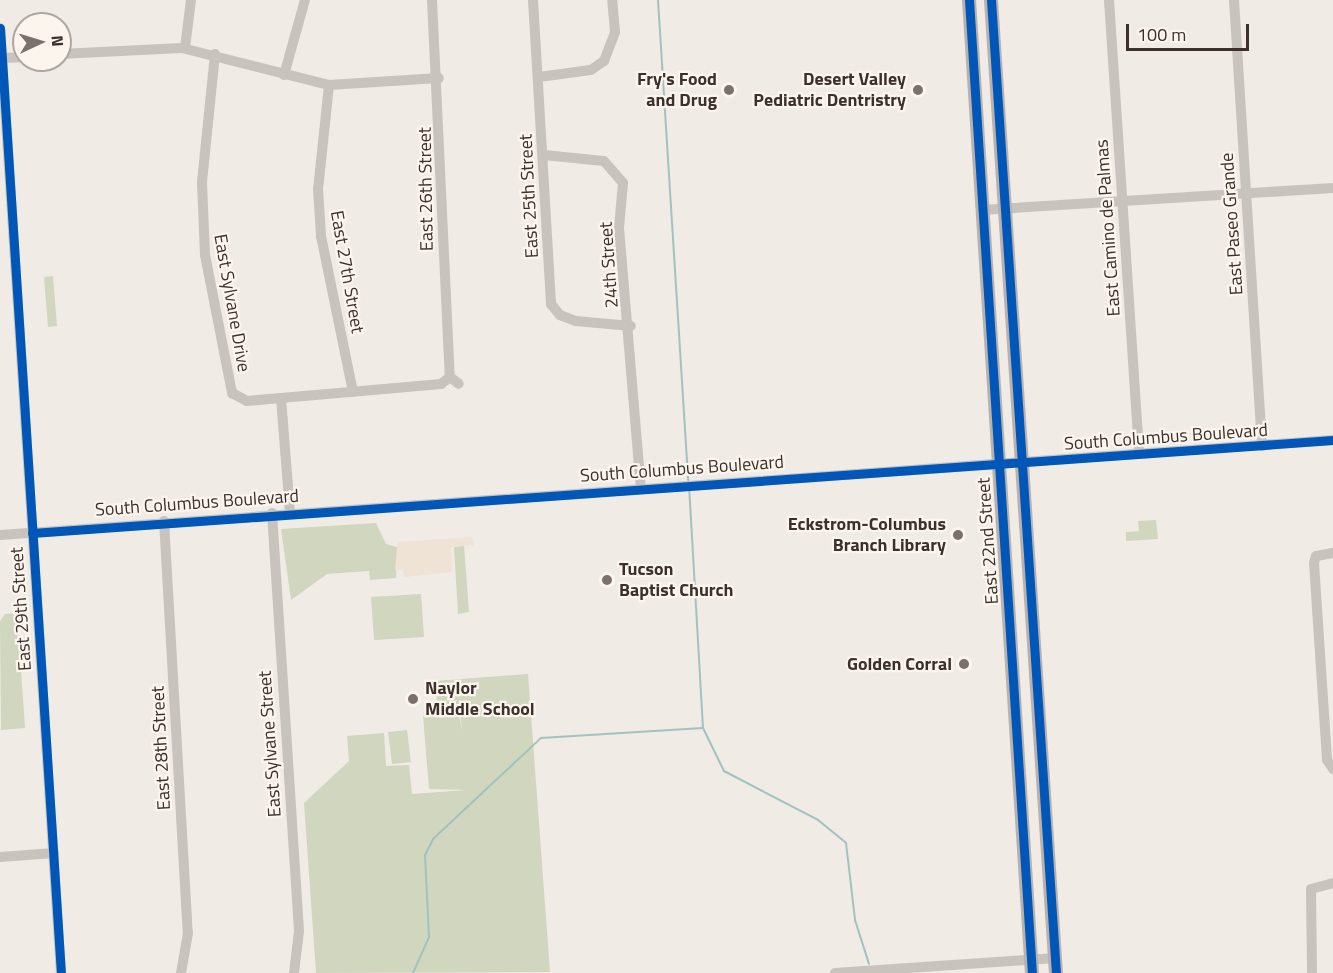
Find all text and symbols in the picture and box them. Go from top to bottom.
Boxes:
north arrow [12,12,72,72]
scale bar [1129,12,1252,50]
text: 100 m [1137,21,1186,48]
text: N [46,35,70,47]
place label: Fry's Food and Drug [637,69,717,112]
place label: Desert Valley Pediatric Dentristry [753,69,906,112]
marker: Fry's Food and Drug [722,83,736,97]
marker: Desert Valley Pediatric Dentristry [911,83,925,97]
street label: East 26th Street [414,127,438,251]
street label: East 25th Street [515,133,543,259]
street label: East Camino de Palmas [1091,139,1125,317]
street label: East Paseo Grande [1216,152,1248,296]
street label: East 27th Street [326,209,368,335]
street label: 24th Street [595,221,623,309]
street label: East Sylvane Drive [209,232,255,374]
street label: South Columbus Boulevard [1063,419,1269,455]
street label: South Columbus Boulevard [579,451,785,487]
street label: East 22nd Street [973,477,1003,605]
street label: South Columbus Boulevard [94,485,300,521]
place label: Eckstrom-Columbus Branch Library [788,514,946,556]
marker: Eckstrom-Columbus Branch Library [951,528,965,542]
street label: East 29th Street [6,546,36,672]
place label: Tucson Baptist Church [619,559,734,602]
marker: Tucson Baptist Church [600,573,614,587]
place label: Golden Corral [847,653,952,675]
marker: Golden Corral [957,657,971,671]
street label: East Sylvane Street [254,670,286,818]
place label: Naylor Middle School [425,678,535,720]
street label: East 28th Street [147,685,175,811]
marker: Naylor Middle School [406,692,420,706]

